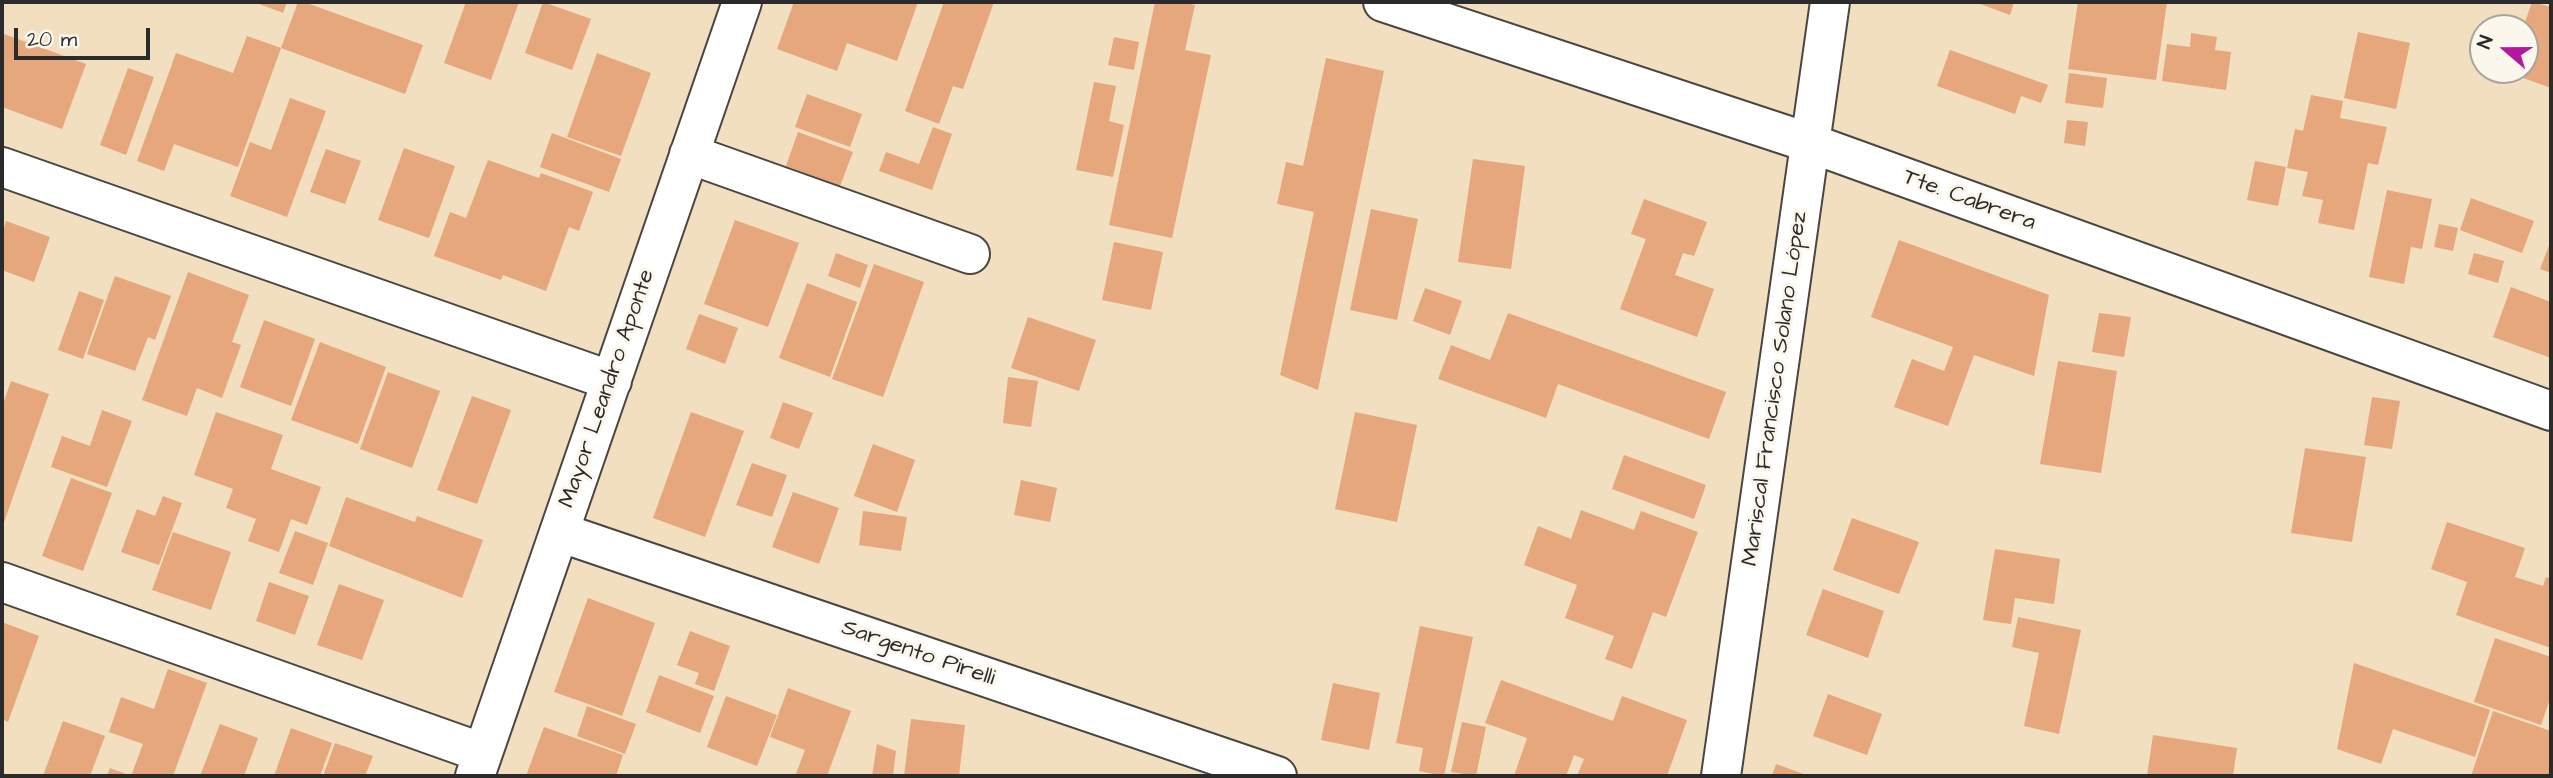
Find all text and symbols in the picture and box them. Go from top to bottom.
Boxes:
scale bar [18,14,154,58]
north arrow [2469,14,2539,84]
text: 20 m [27,25,77,54]
text: N [2471,32,2500,53]
street label: Tte. Cabrera [1899,164,2039,238]
street label: Mariscal Francisco Solano López [1737,210,1815,568]
street label: Mayor Leandro Aponte [554,266,662,512]
street label: Sargento Pirelli [838,615,998,693]

